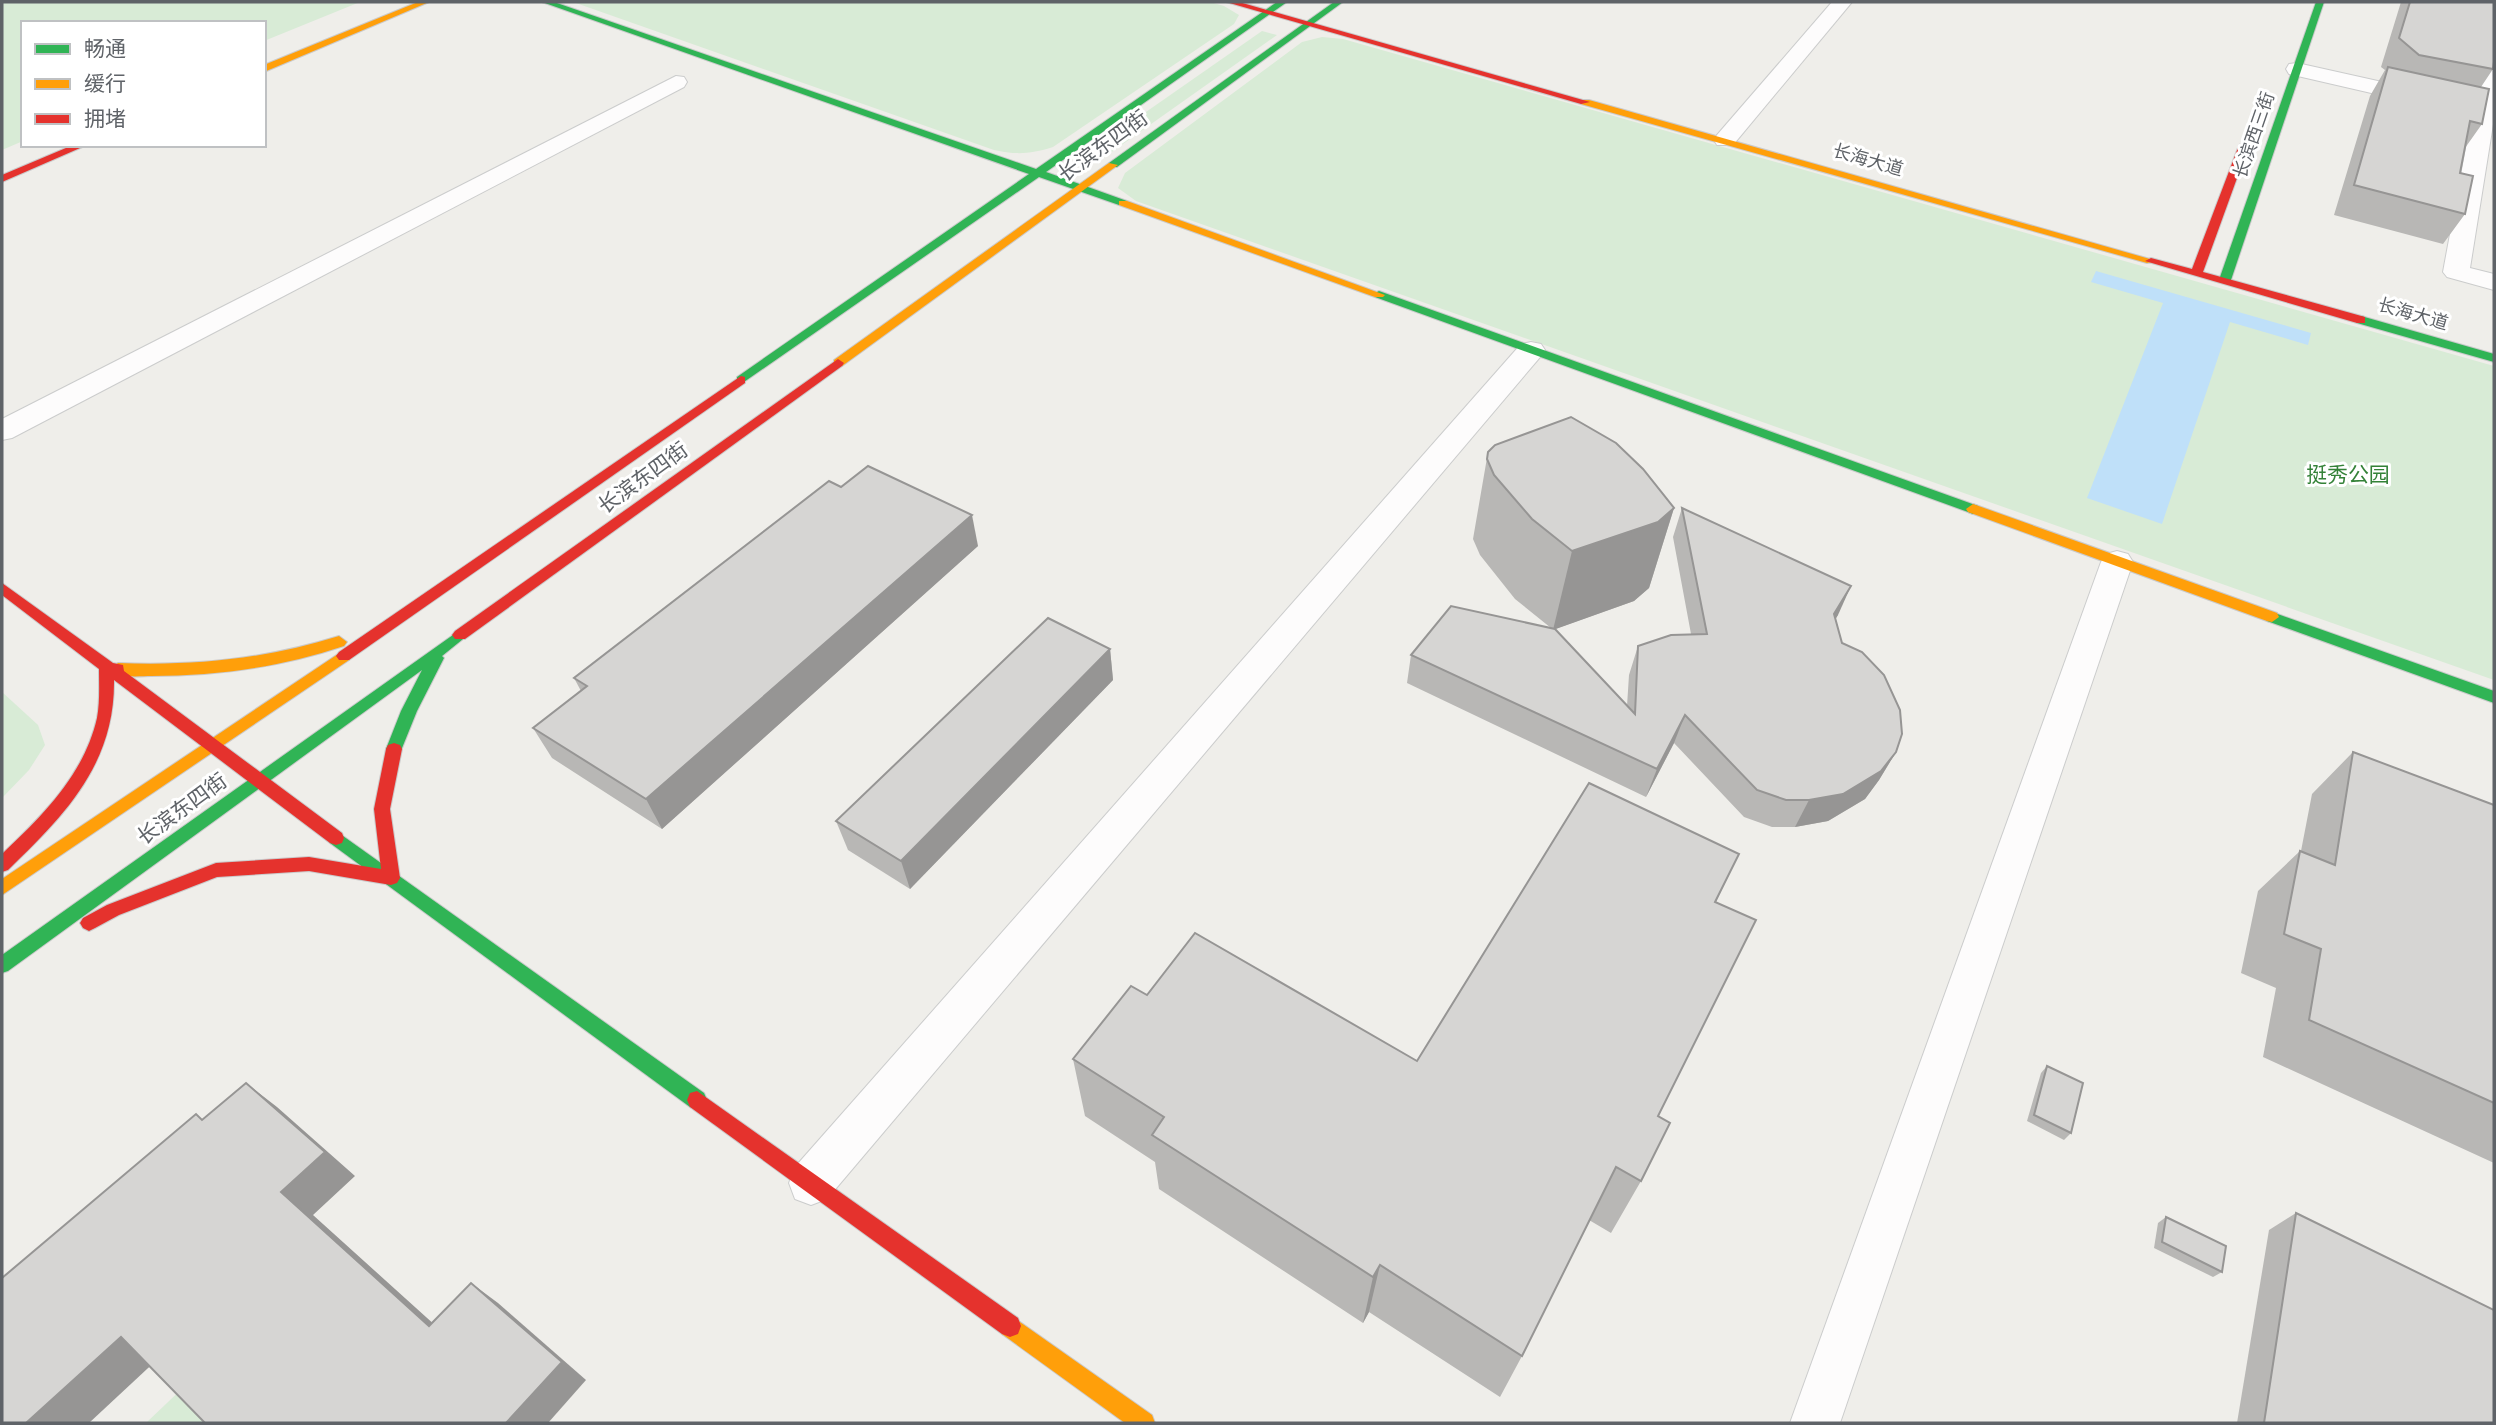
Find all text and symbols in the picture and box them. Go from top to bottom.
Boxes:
legend [21,21,266,147]
text: 畅通 [84,35,126,61]
text: 缓行 [84,70,126,96]
street label: 长滨西三街 [2228,89,2279,181]
street label: 长滨东四街 [1052,104,1153,187]
text: 拥堵 [84,105,126,131]
street label: 长海大道 [1830,139,1906,180]
street label: 长海大道 [2375,293,2451,334]
street label: 长滨东四街 [592,436,693,519]
park label: 挺秀公园 [2306,461,2390,487]
street label: 长滨东四街 [131,767,232,850]

